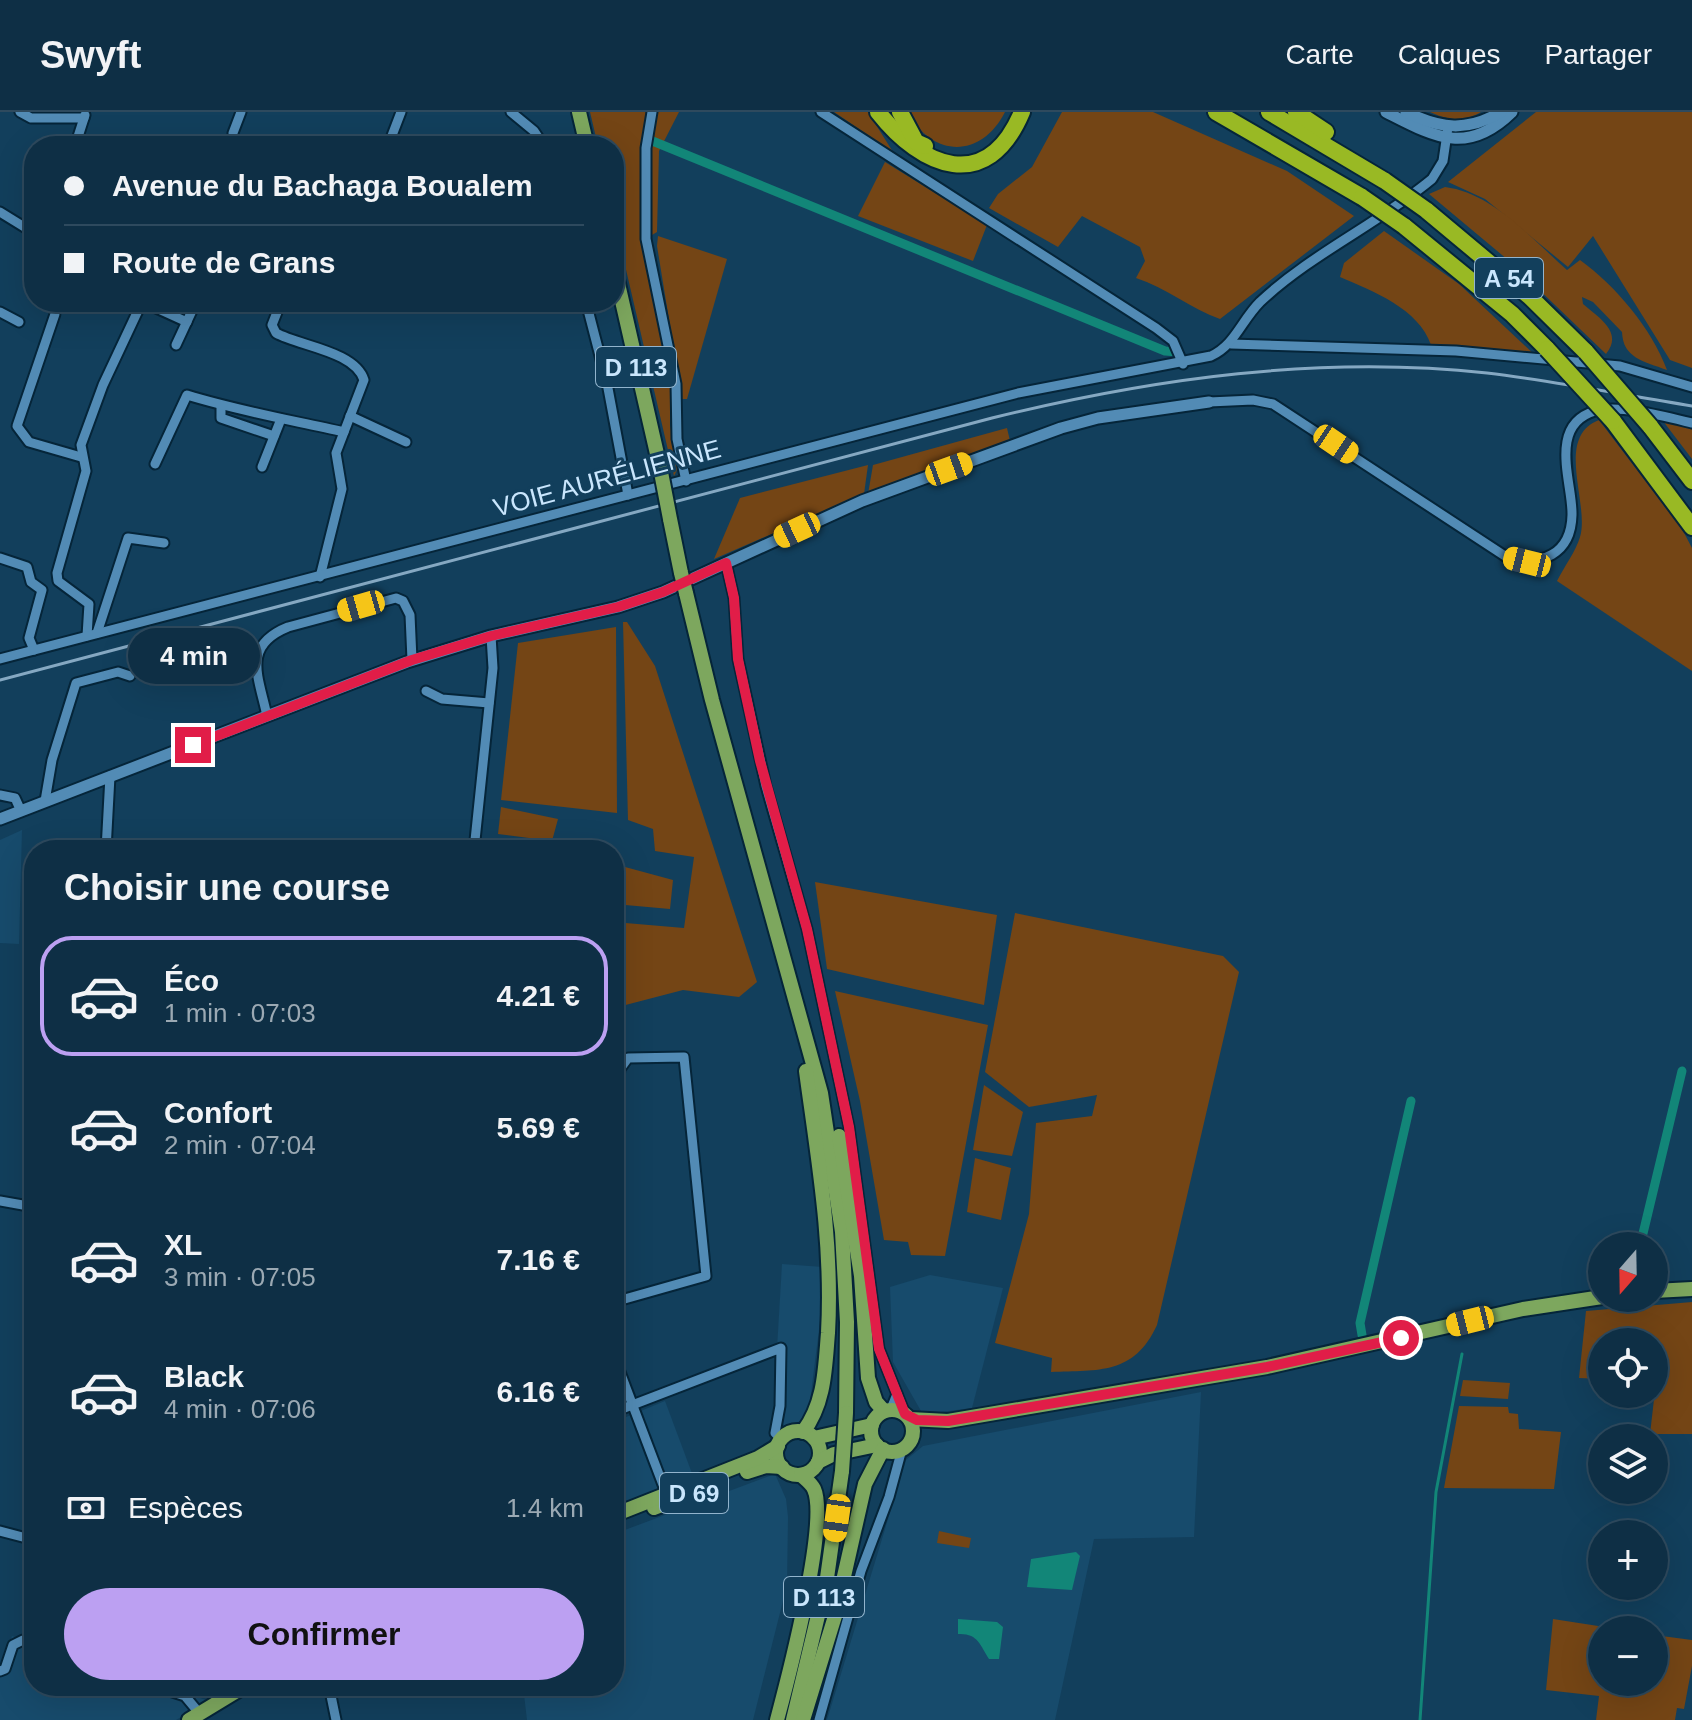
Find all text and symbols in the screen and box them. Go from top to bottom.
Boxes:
text: Swyft [40,34,141,76]
text: Carte [1285,39,1354,70]
text: Calques [1398,39,1501,70]
text: Partager [1545,39,1652,70]
text: Avenue du Bachaga Boualem [112,169,533,202]
text: Route de Grans [112,246,335,279]
road number: A 54 [1475,258,1543,298]
road number: D 113 [596,347,676,387]
car [1309,421,1363,467]
street label: VOIE AURÉLIENNE [490,433,724,523]
car [922,450,976,488]
car [770,509,824,551]
car [1501,545,1553,579]
car [335,588,387,624]
callout: 4 min [127,629,259,685]
text: 4 min [160,641,228,671]
route end [175,727,211,763]
text: Choisir une course [64,867,390,908]
icon: car [68,960,140,1032]
text: Éco [164,964,219,997]
text: 4.21 € [497,979,580,1012]
text: 1 min · 07:03 [164,998,316,1028]
icon: car [68,1092,140,1164]
text: Confort [164,1096,272,1129]
text: 5.69 € [497,1111,580,1144]
text: 2 min · 07:04 [164,1130,316,1160]
icon: car [68,1224,140,1296]
text: XL [164,1228,202,1261]
north arrow [1588,1232,1668,1312]
map controls [1588,1232,1668,1696]
text: 7.16 € [497,1243,580,1276]
text: 3 min · 07:05 [164,1262,316,1292]
car [1444,1304,1496,1338]
route start [1383,1320,1419,1356]
button: locate [1588,1328,1668,1408]
icon: car [68,1356,140,1428]
text: Black [164,1360,244,1393]
text: 6.16 € [497,1375,580,1408]
text: 4 min · 07:06 [164,1394,316,1424]
button: layers [1588,1424,1668,1504]
road number: D 69 [660,1473,728,1513]
icon: cash [64,1486,108,1530]
text: Espèces [128,1491,243,1524]
text: 1.4 km [506,1493,584,1523]
car [822,1493,852,1543]
button: + [1588,1520,1668,1600]
road number: D 113 [784,1577,864,1617]
button: Confirmer [64,1588,584,1680]
button: − [1588,1616,1668,1696]

